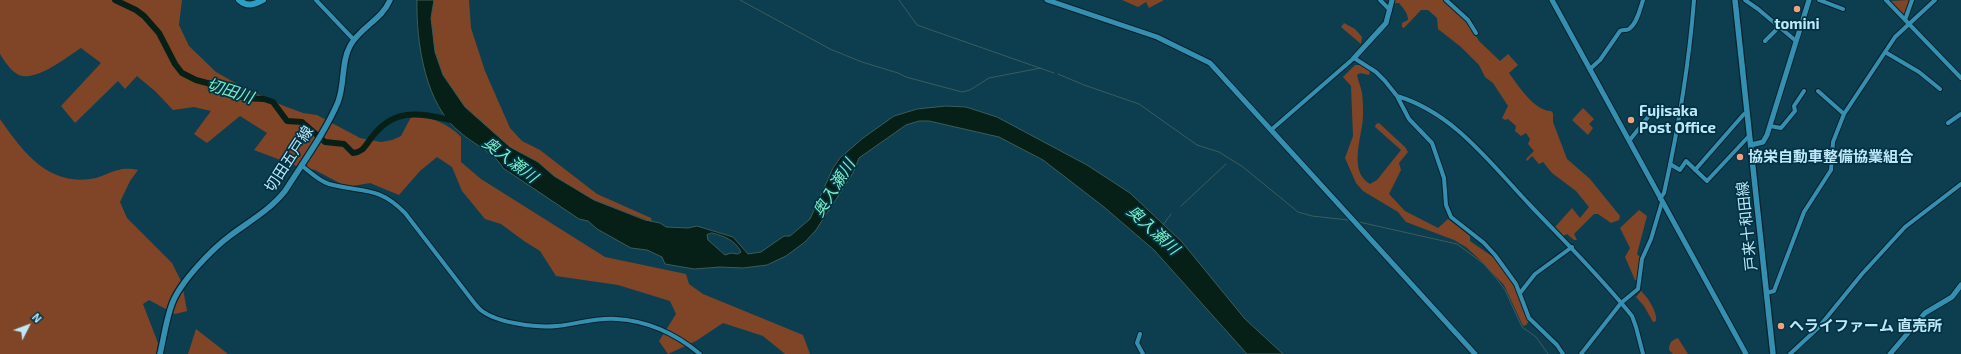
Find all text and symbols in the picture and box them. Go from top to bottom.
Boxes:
marker: tomini [1792,4,1802,14]
place label: tomini [1774,15,1820,33]
water label: 切田川 [204,74,256,108]
place label: Fujisaka Post Office [1639,102,1716,137]
marker: Fujisaka Post Office [1626,115,1636,125]
street label: 切田五戸線 [261,123,317,195]
water label: 奥入瀬川 [479,133,541,187]
place label: 協栄自動車整備協業組合 [1748,148,1913,166]
marker: 協栄自動車整備協業組合 [1735,152,1745,162]
water label: 奥入瀬川 [809,156,859,220]
street label: 戸来十和田線 [1733,180,1761,272]
water label: 奥入瀬川 [1123,201,1183,259]
north arrow [8,306,48,346]
text: N [30,310,45,325]
place label: ヘライファーム 直売所 [1789,317,1942,335]
marker: ヘライファーム 直売所 [1776,321,1786,331]

